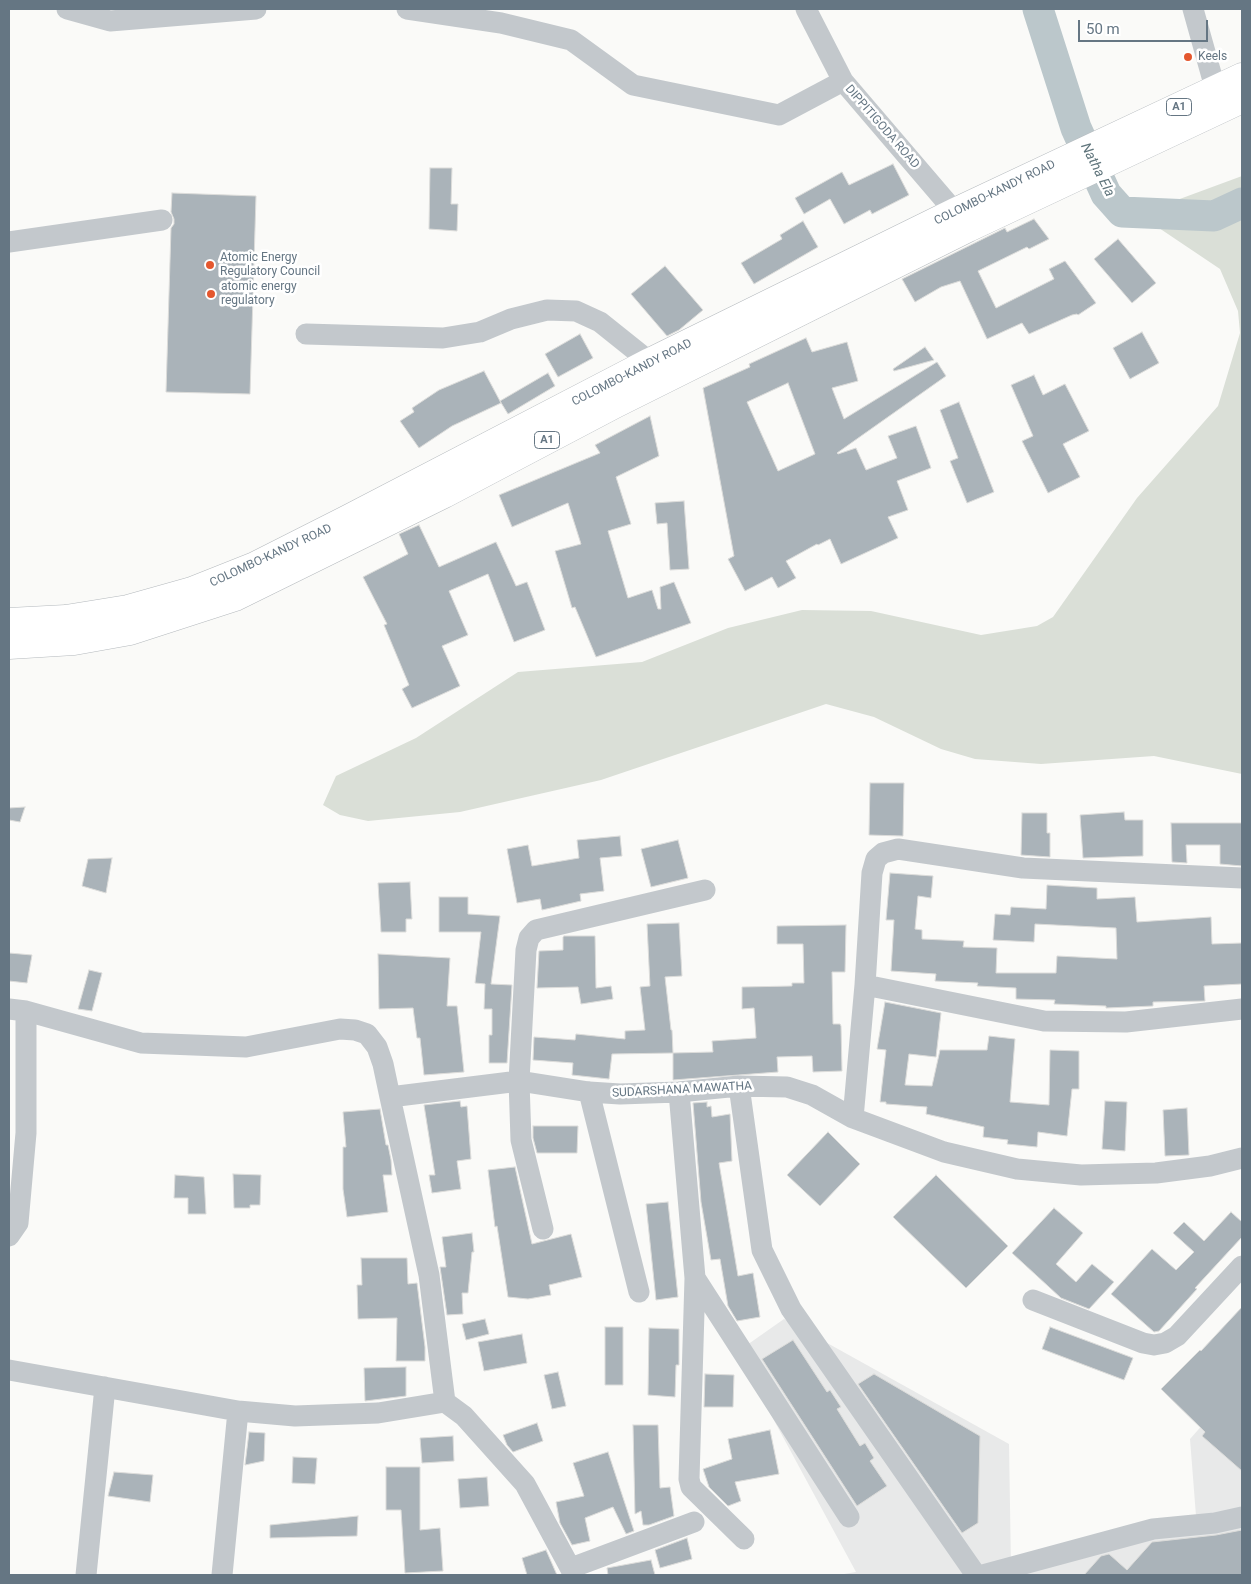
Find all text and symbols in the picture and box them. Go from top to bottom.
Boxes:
scale bar [1081,10,1211,42]
text: 50 m [1086,20,1120,38]
place label: Keels [1198,50,1227,64]
marker: Keels [1182,51,1194,63]
street label: DIPPITIGODA ROAD [842,82,922,172]
road number: A1 [1166,98,1192,115]
water label: Natha Ela [1076,140,1118,200]
street label: COLOMBO-KANDY ROAD [932,157,1058,229]
place label: Atomic Energy Regulatory Council [220,251,320,279]
marker: Atomic Energy Regulatory Council [204,259,216,271]
place label: atomic energy regulatory [221,280,297,308]
marker: atomic energy regulatory [205,288,217,300]
street label: COLOMBO-KANDY ROAD [570,336,694,410]
road number: A1 [534,432,560,448]
street label: COLOMBO-KANDY ROAD [208,521,334,591]
street label: SUDARSHANA MAWATHA [612,1079,752,1101]

